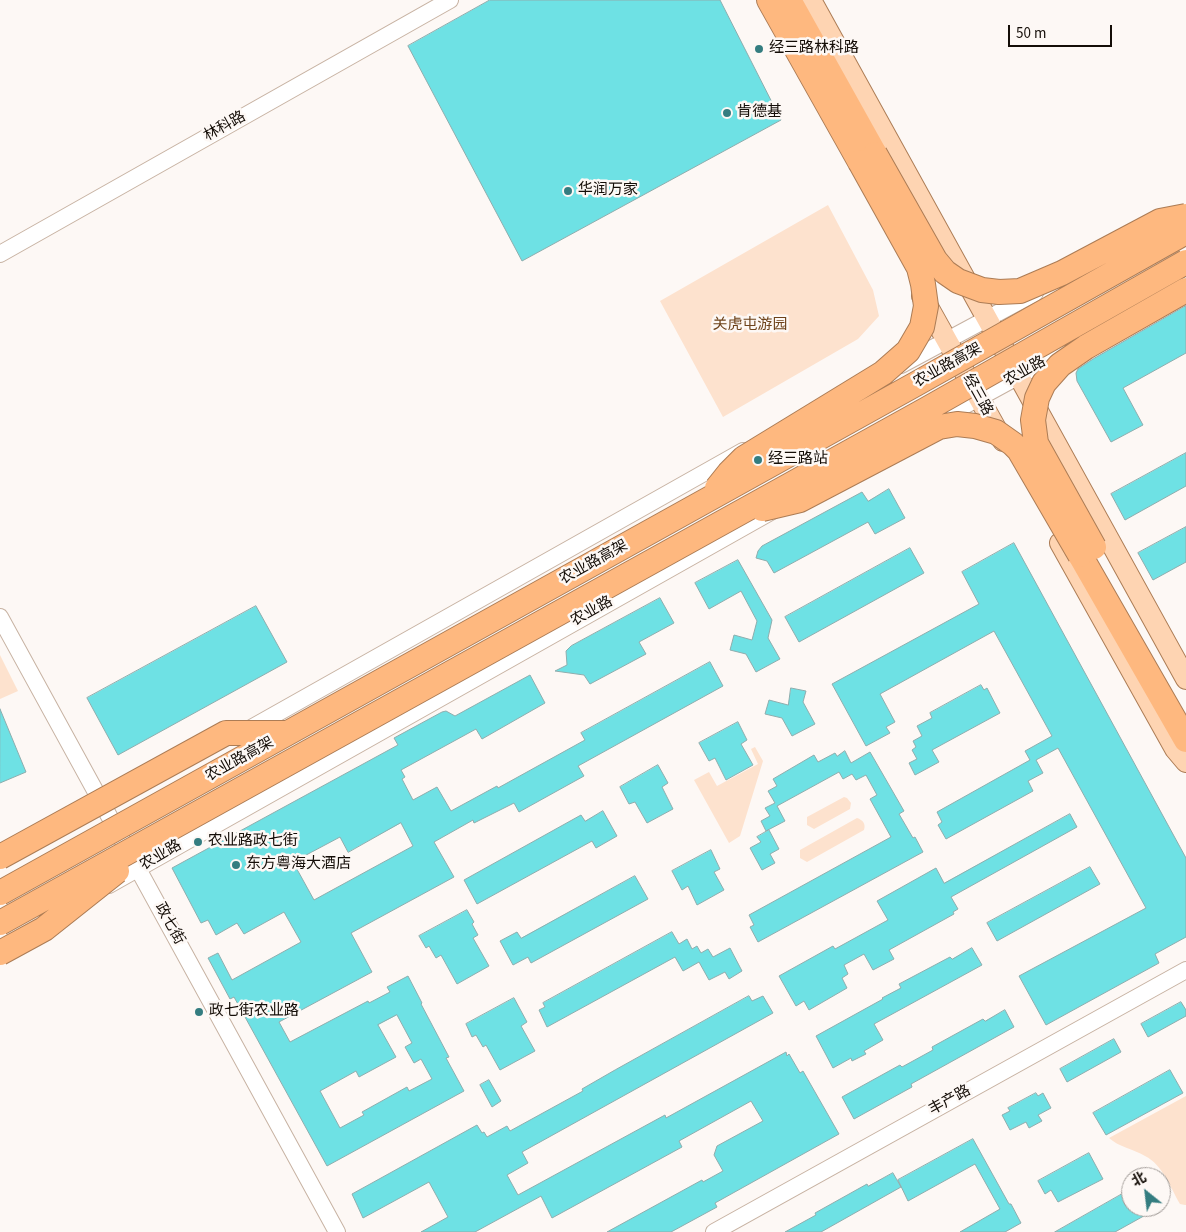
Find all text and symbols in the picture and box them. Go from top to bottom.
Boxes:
scale bar [1011,15,1115,47]
text: 50 m [1016,23,1046,44]
place label: 经三路林科路 [769,40,859,58]
marker: 经三路林科路 [753,43,765,55]
place label: 肯德基 [737,104,782,122]
marker: 肯德基 [721,107,733,119]
street label: 林科路 [201,108,249,146]
place label: 华润万家 [578,182,638,200]
marker: 华润万家 [562,185,574,197]
park label: 关虎屯游园 [713,317,787,335]
street label: 农业路高架 [911,340,985,392]
street label: 农业路 [1001,353,1049,391]
street label: 经三路 [958,371,996,419]
place label: 经三路站 [768,451,828,469]
marker: 经三路站 [752,454,764,466]
street label: 农业路高架 [557,537,631,589]
street label: 农业路 [568,593,616,631]
street label: 农业路高架 [203,734,277,786]
place label: 农业路政七街 [208,833,298,851]
marker: 农业路政七街 [192,836,204,848]
street label: 农业路 [137,837,185,875]
place label: 东方粤海大酒店 [246,856,351,874]
marker: 东方粤海大酒店 [230,859,242,871]
street label: 政七街 [150,900,188,948]
place label: 政七街农业路 [209,1003,299,1021]
marker: 政七街农业路 [193,1006,205,1018]
street label: 丰产路 [926,1082,974,1120]
north arrow [1121,1167,1171,1217]
text: 北 [1128,1168,1150,1192]

